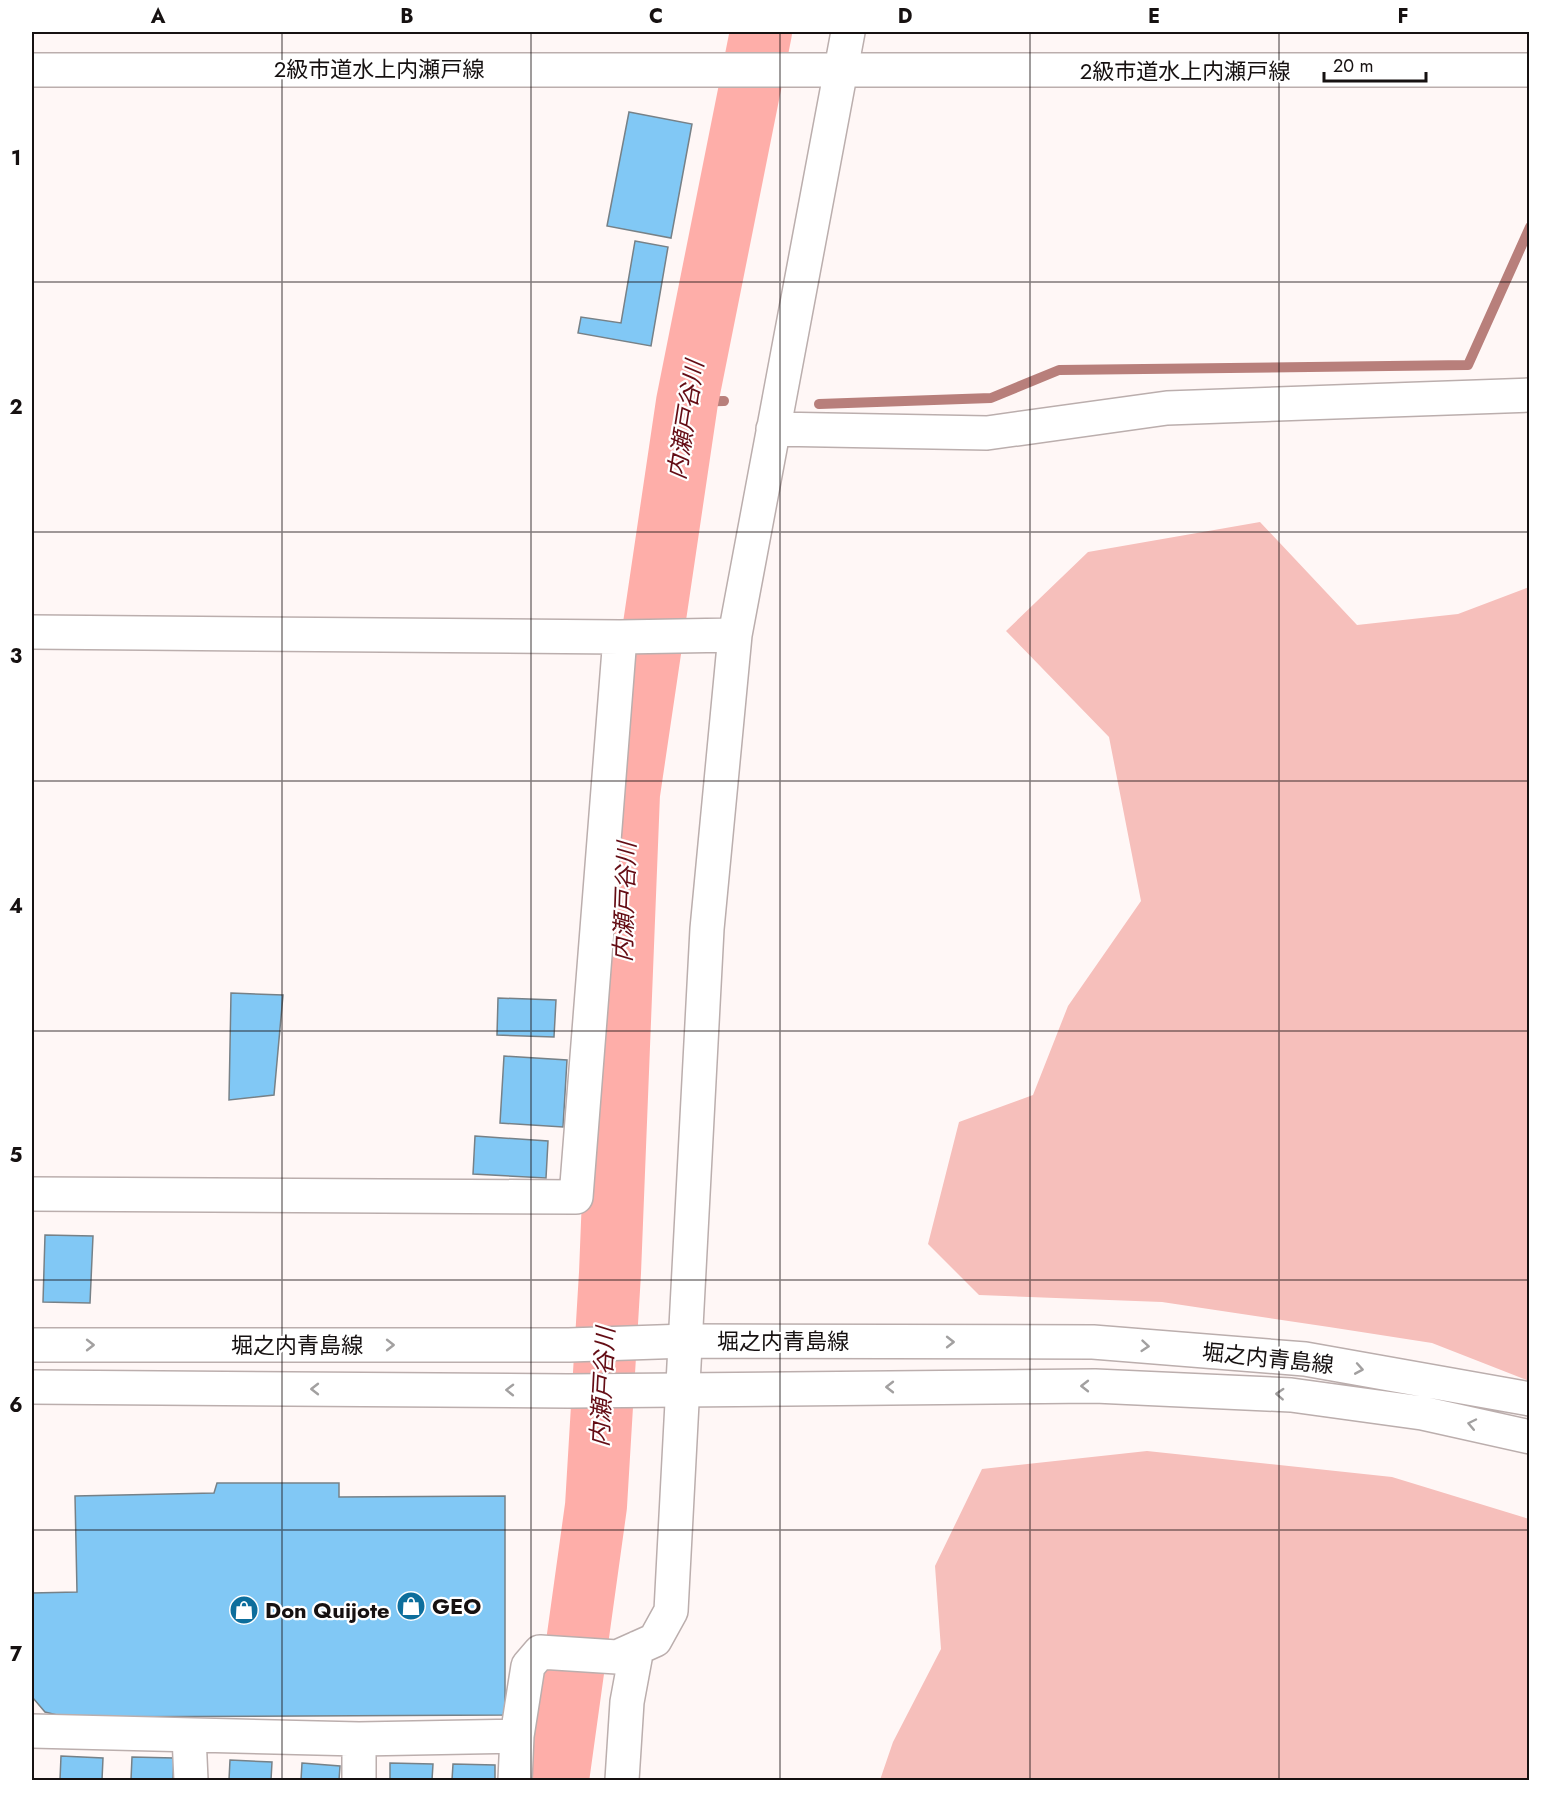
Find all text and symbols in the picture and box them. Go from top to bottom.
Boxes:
text: A [150,2,166,31]
text: B [400,2,414,31]
text: C [649,2,663,31]
text: D [898,2,912,31]
text: E [1148,2,1160,31]
text: F [1397,2,1409,31]
scale bar [1324,45,1426,83]
street label: 2級市道水上内瀬戸線 [274,53,484,85]
text: 20 m [1333,53,1373,79]
street label: 2級市道水上内瀬戸線 [1080,55,1290,87]
text: 1 [11,144,21,173]
water label: 内瀬戸谷川 [659,355,713,482]
text: 2 [9,393,23,422]
text: 3 [10,642,22,671]
water label: 内瀬戸谷川 [605,838,644,963]
text: 4 [9,892,23,921]
text: 5 [10,1141,23,1170]
water label: 内瀬戸谷川 [582,1323,623,1448]
street label: 堀之内青島線 [717,1325,849,1357]
street label: 堀之内青島線 [231,1329,363,1361]
street label: 堀之内青島線 [1201,1335,1335,1381]
one-way arrow [945,1336,954,1348]
one-way arrow [85,1339,94,1351]
one-way arrow [385,1339,394,1351]
one-way arrow [1140,1340,1149,1353]
one-way arrow [1354,1362,1364,1375]
one-way arrow [1081,1380,1090,1392]
one-way arrow [886,1381,895,1393]
one-way arrow [310,1383,319,1395]
one-way arrow [505,1384,514,1396]
one-way arrow [1275,1388,1284,1401]
text: 6 [9,1391,23,1420]
one-way arrow [1468,1419,1478,1432]
shop icon: GEO [395,1590,427,1622]
place label: GEO [432,1590,481,1622]
shop icon: Don Quijote [228,1594,260,1626]
place label: Don Quijote [265,1594,390,1626]
text: 7 [10,1640,23,1669]

